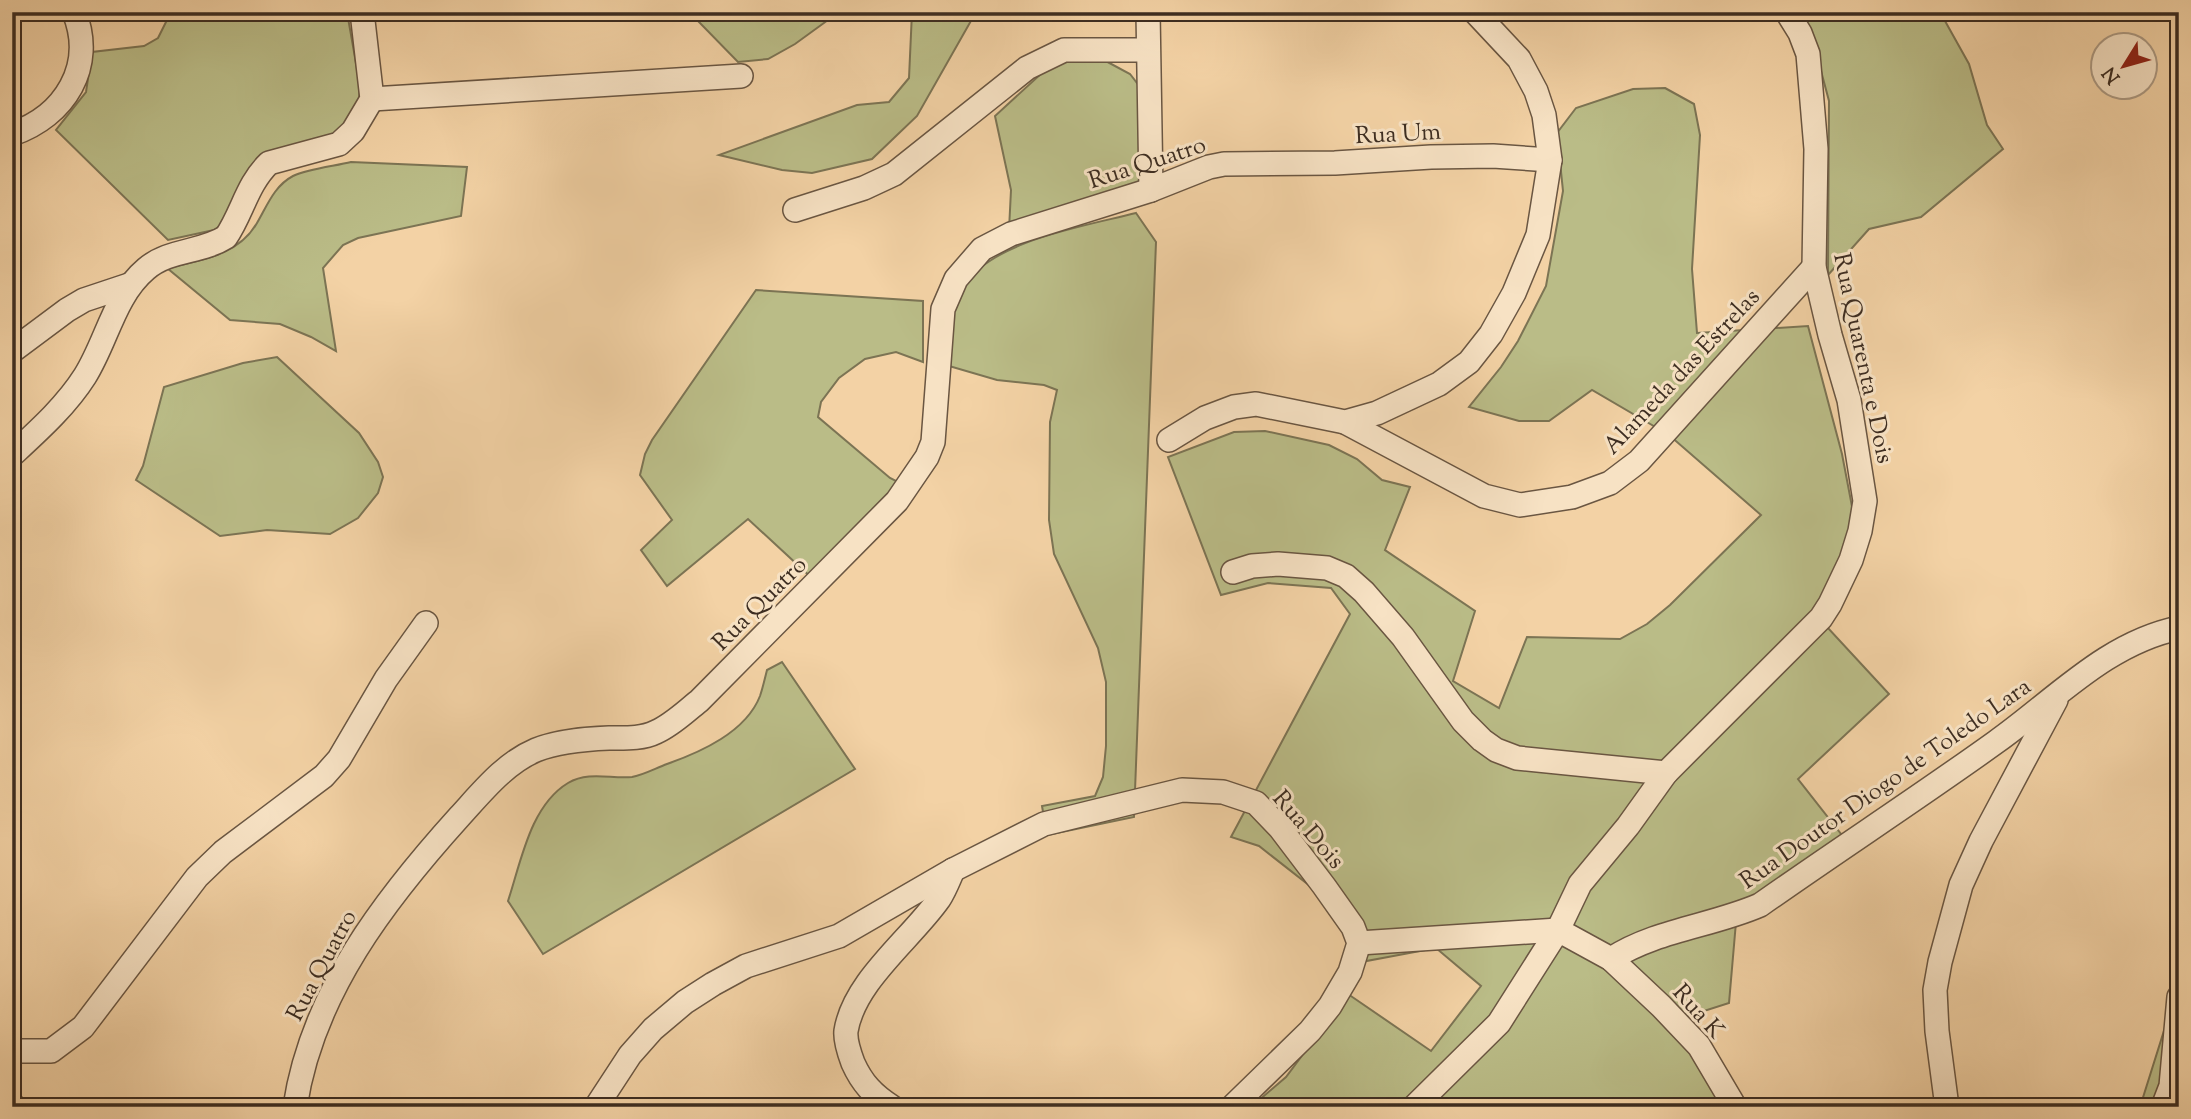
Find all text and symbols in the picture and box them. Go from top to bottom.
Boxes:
north arrow [2090,32,2160,102]
text: N [2097,61,2128,89]
street label: Rua Um [1354,116,1442,154]
street label: Rua Quatro [1085,129,1211,199]
street label: Rua Quarenta e Dois [1823,250,1901,467]
street label: Alameda das Estrelas [1596,282,1769,463]
street label: Rua Quatro [705,549,815,659]
street label: Rua Doutor Diogo de Toledo Lara [1734,671,2039,899]
street label: Rua Dois [1264,783,1351,877]
street label: Rua Quatro [279,904,366,1028]
street label: Rua K [1663,977,1732,1047]

